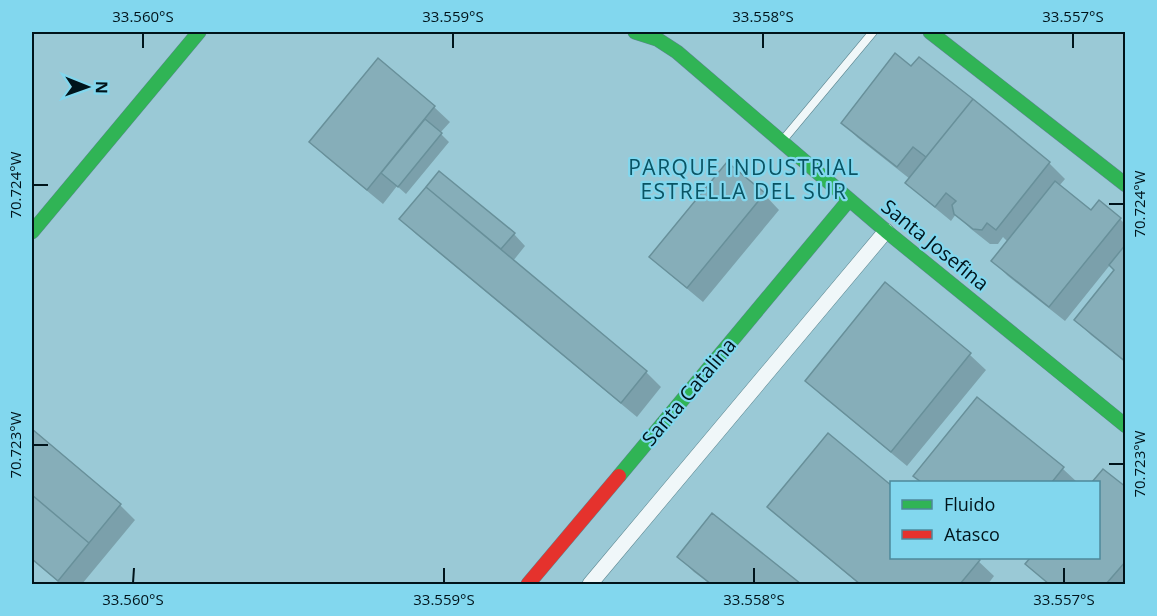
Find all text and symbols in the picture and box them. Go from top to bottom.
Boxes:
text: 33.560°S [112,6,174,26]
text: 33.559°S [422,6,484,26]
text: 33.558°S [732,6,794,26]
text: 33.557°S [1042,6,1104,26]
north arrow [57,57,117,117]
text: N [91,81,113,94]
text: 70.724°W [5,151,25,219]
district label: PARQUE INDUSTRIAL ESTRELLA DEL SUR [628,153,860,205]
text: 70.724°W [1129,170,1149,238]
street label: Santa Josefina [876,193,995,296]
street label: Santa Catalina [635,332,742,451]
text: 70.723°W [5,411,25,479]
text: 70.723°W [1129,430,1149,498]
legend [890,481,1100,559]
text: Fluido [944,492,995,516]
text: Atasco [944,522,1000,546]
text: 33.560°S [102,589,164,609]
text: 33.559°S [413,589,475,609]
text: 33.558°S [723,589,785,609]
text: 33.557°S [1033,589,1095,609]

